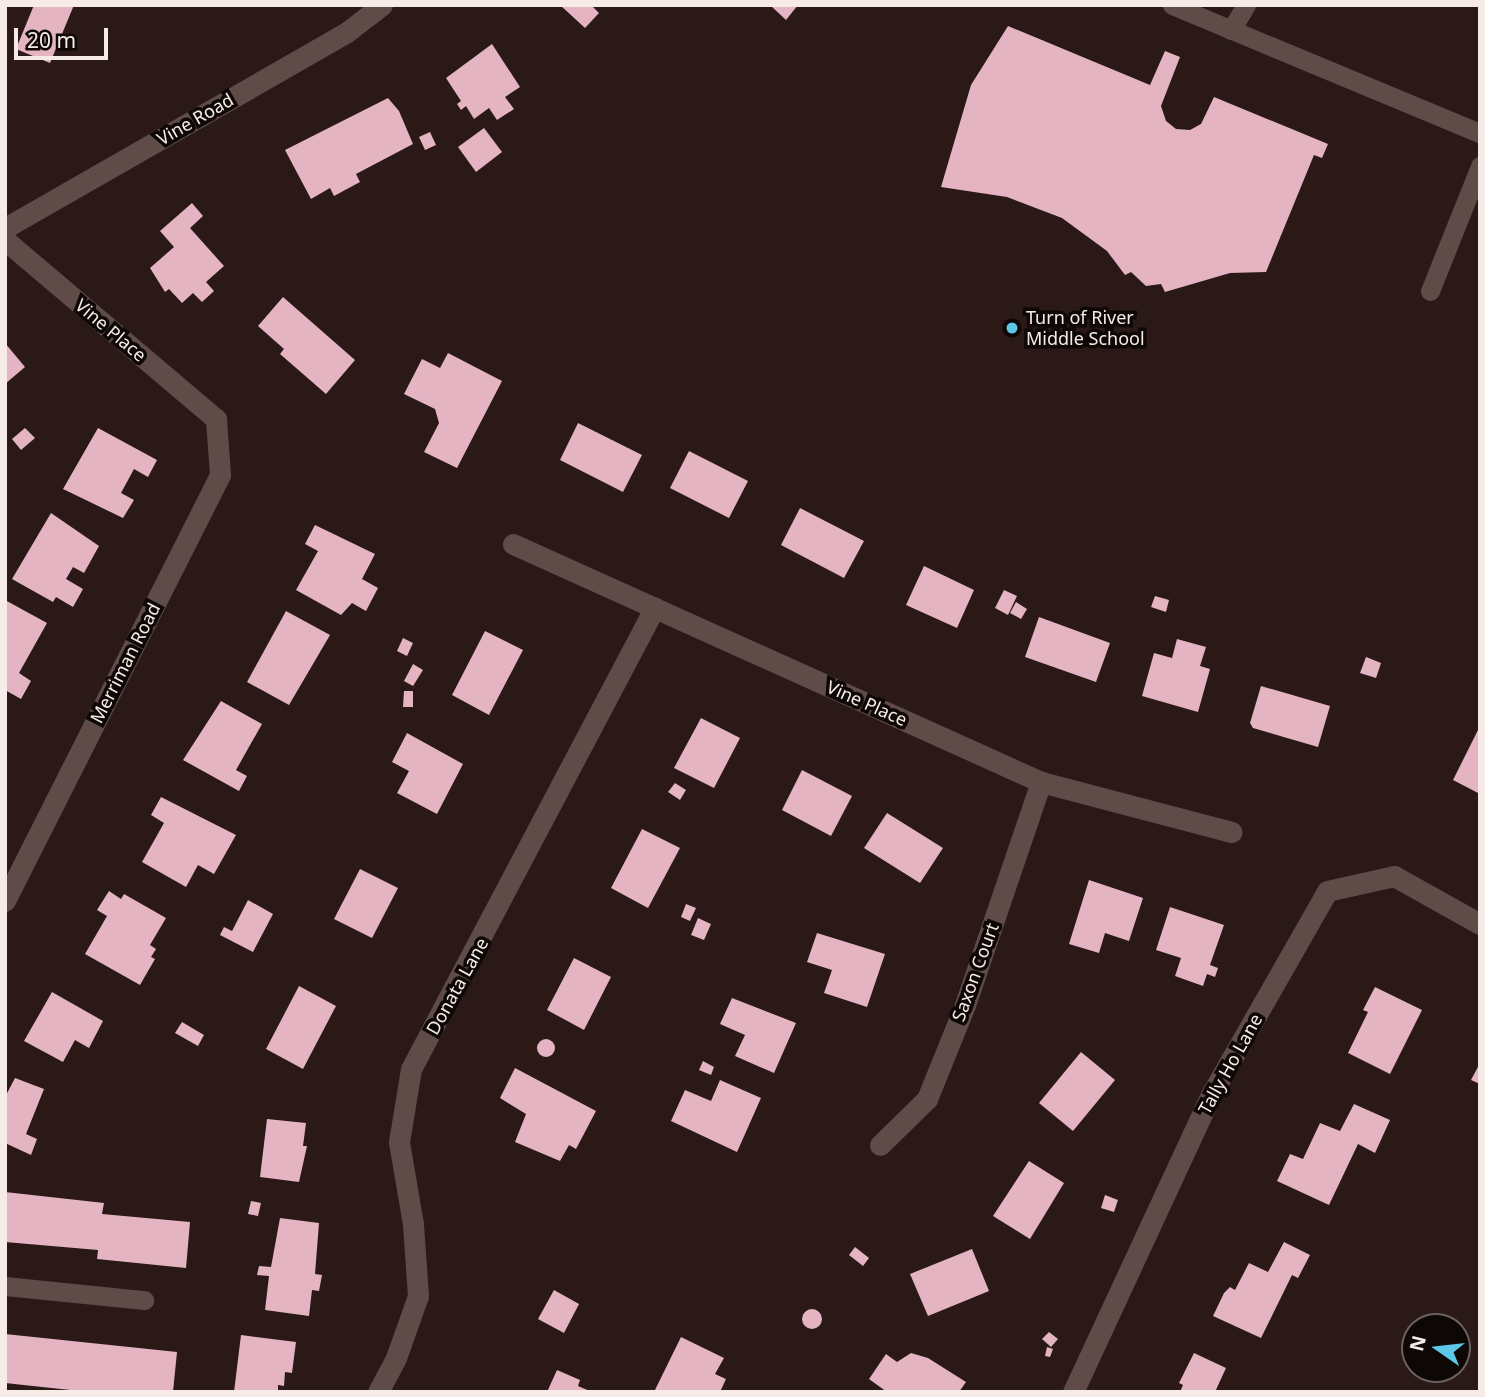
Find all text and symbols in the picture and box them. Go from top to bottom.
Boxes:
scale bar [18,14,112,58]
text: 20 m [27,26,76,54]
street label: Vine Road [153,88,237,150]
street label: Vine Place [71,294,151,366]
place label: Turn of River Middle School [1026,307,1145,350]
marker: Turn of River Middle School [1004,320,1020,336]
street label: Merriman Road [85,599,165,727]
street label: Vine Place [823,676,911,730]
street label: Saxon Court [947,920,1003,1024]
street label: Donata Lane [422,934,492,1038]
street label: Tally Ho Lane [1194,1010,1266,1118]
north arrow [1401,1313,1471,1383]
text: N [1403,1333,1432,1354]

